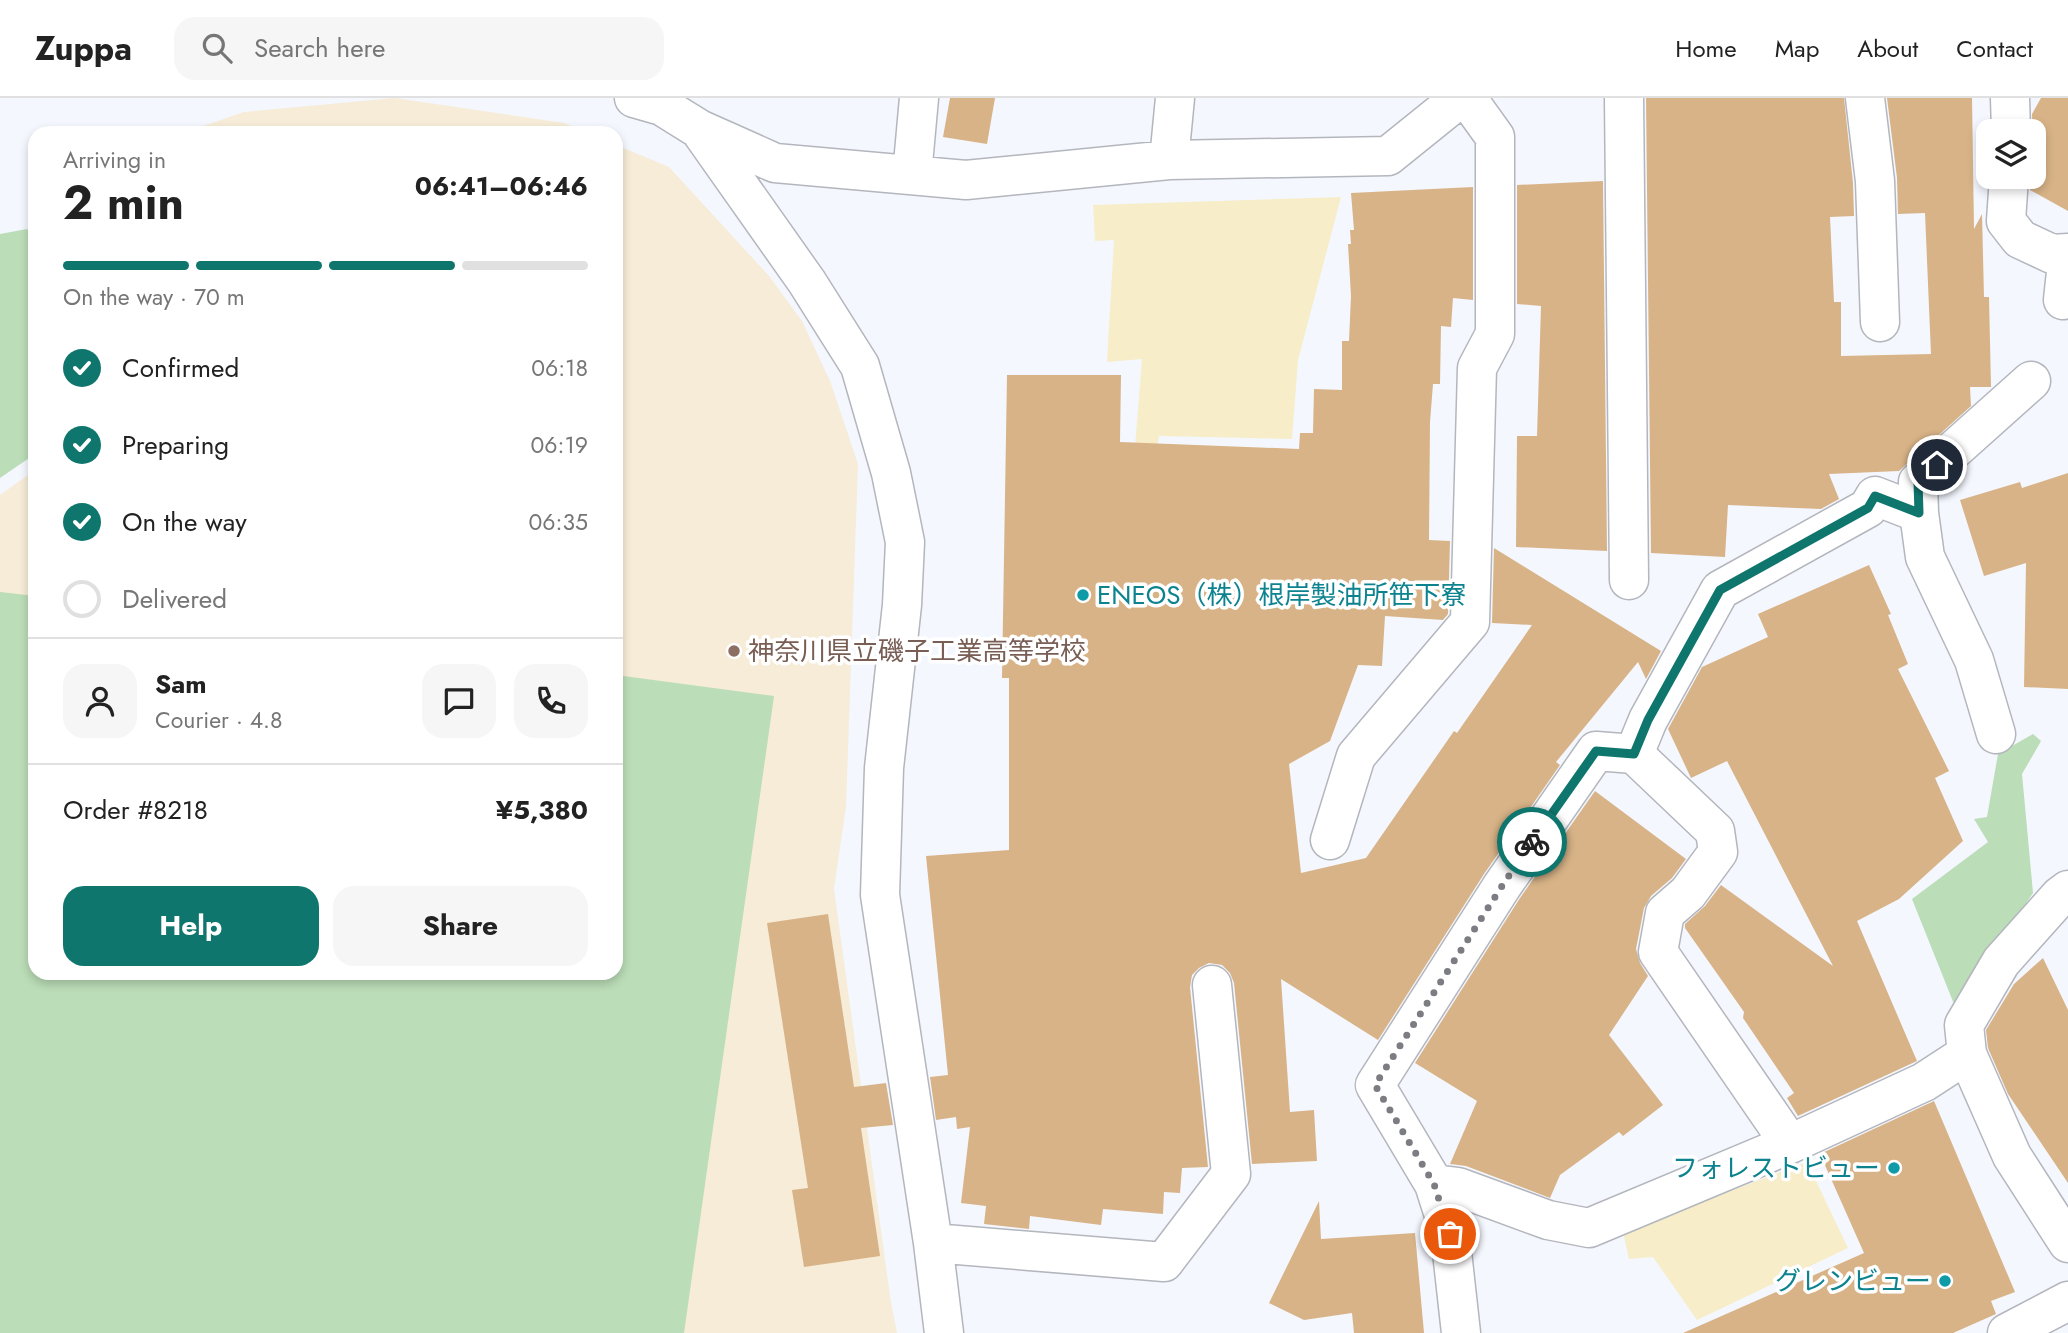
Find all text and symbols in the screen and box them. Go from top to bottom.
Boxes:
search box [174,17,664,80]
text: Zuppa [35,25,132,72]
icon: search [198,29,236,67]
text: Search here [254,29,385,67]
text: Home [1675,31,1737,66]
text: Map [1775,31,1819,66]
text: About [1857,31,1918,66]
text: Contact [1956,31,2033,66]
map controls [1976,119,2046,189]
button: layers [1976,119,2046,189]
text: Arriving in [63,143,166,177]
text: 06:41–06:46 [415,167,588,205]
text: 2 min [63,170,184,236]
text: On the way · 70 m [63,280,245,314]
icon: check [63,349,101,387]
text: Confirmed [122,349,239,387]
text: 06:18 [531,351,588,385]
icon: check [63,426,101,464]
text: Preparing [122,426,229,464]
text: 06:19 [530,428,588,462]
pin [1907,435,1967,495]
icon: home [1918,446,1956,484]
icon: check [63,503,101,541]
text: On the way [122,503,247,541]
text: 06:35 [529,505,588,539]
place label: ENEOS（株）根岸製油所笹下寮 [1097,576,1467,614]
text: Delivered [122,580,227,618]
marker: ENEOS（株）根岸製油所笹下寮 [1075,587,1091,603]
place label: 神奈川県立磯子工業高等学校 [748,632,1086,670]
marker: 神奈川県立磯子工業高等学校 [726,643,742,659]
button: person [63,664,137,738]
button: chat [422,664,496,738]
button: phone [514,664,588,738]
text: Sam [155,665,207,703]
text: Courier · 4.8 [155,703,283,737]
text: Order #8218 [63,791,208,829]
text: ¥5,380 [496,791,588,829]
courier [1497,807,1567,877]
icon: bike [1513,823,1551,861]
button: Help [63,886,319,966]
button: Share [333,886,588,966]
place label: フォレストビュー [1672,1149,1880,1187]
marker: フォレストビュー [1886,1160,1902,1176]
pin [1420,1204,1480,1264]
icon: bag [1431,1215,1469,1253]
place label: グレンビュー [1775,1262,1931,1300]
marker: グレンビュー [1937,1273,1953,1289]

